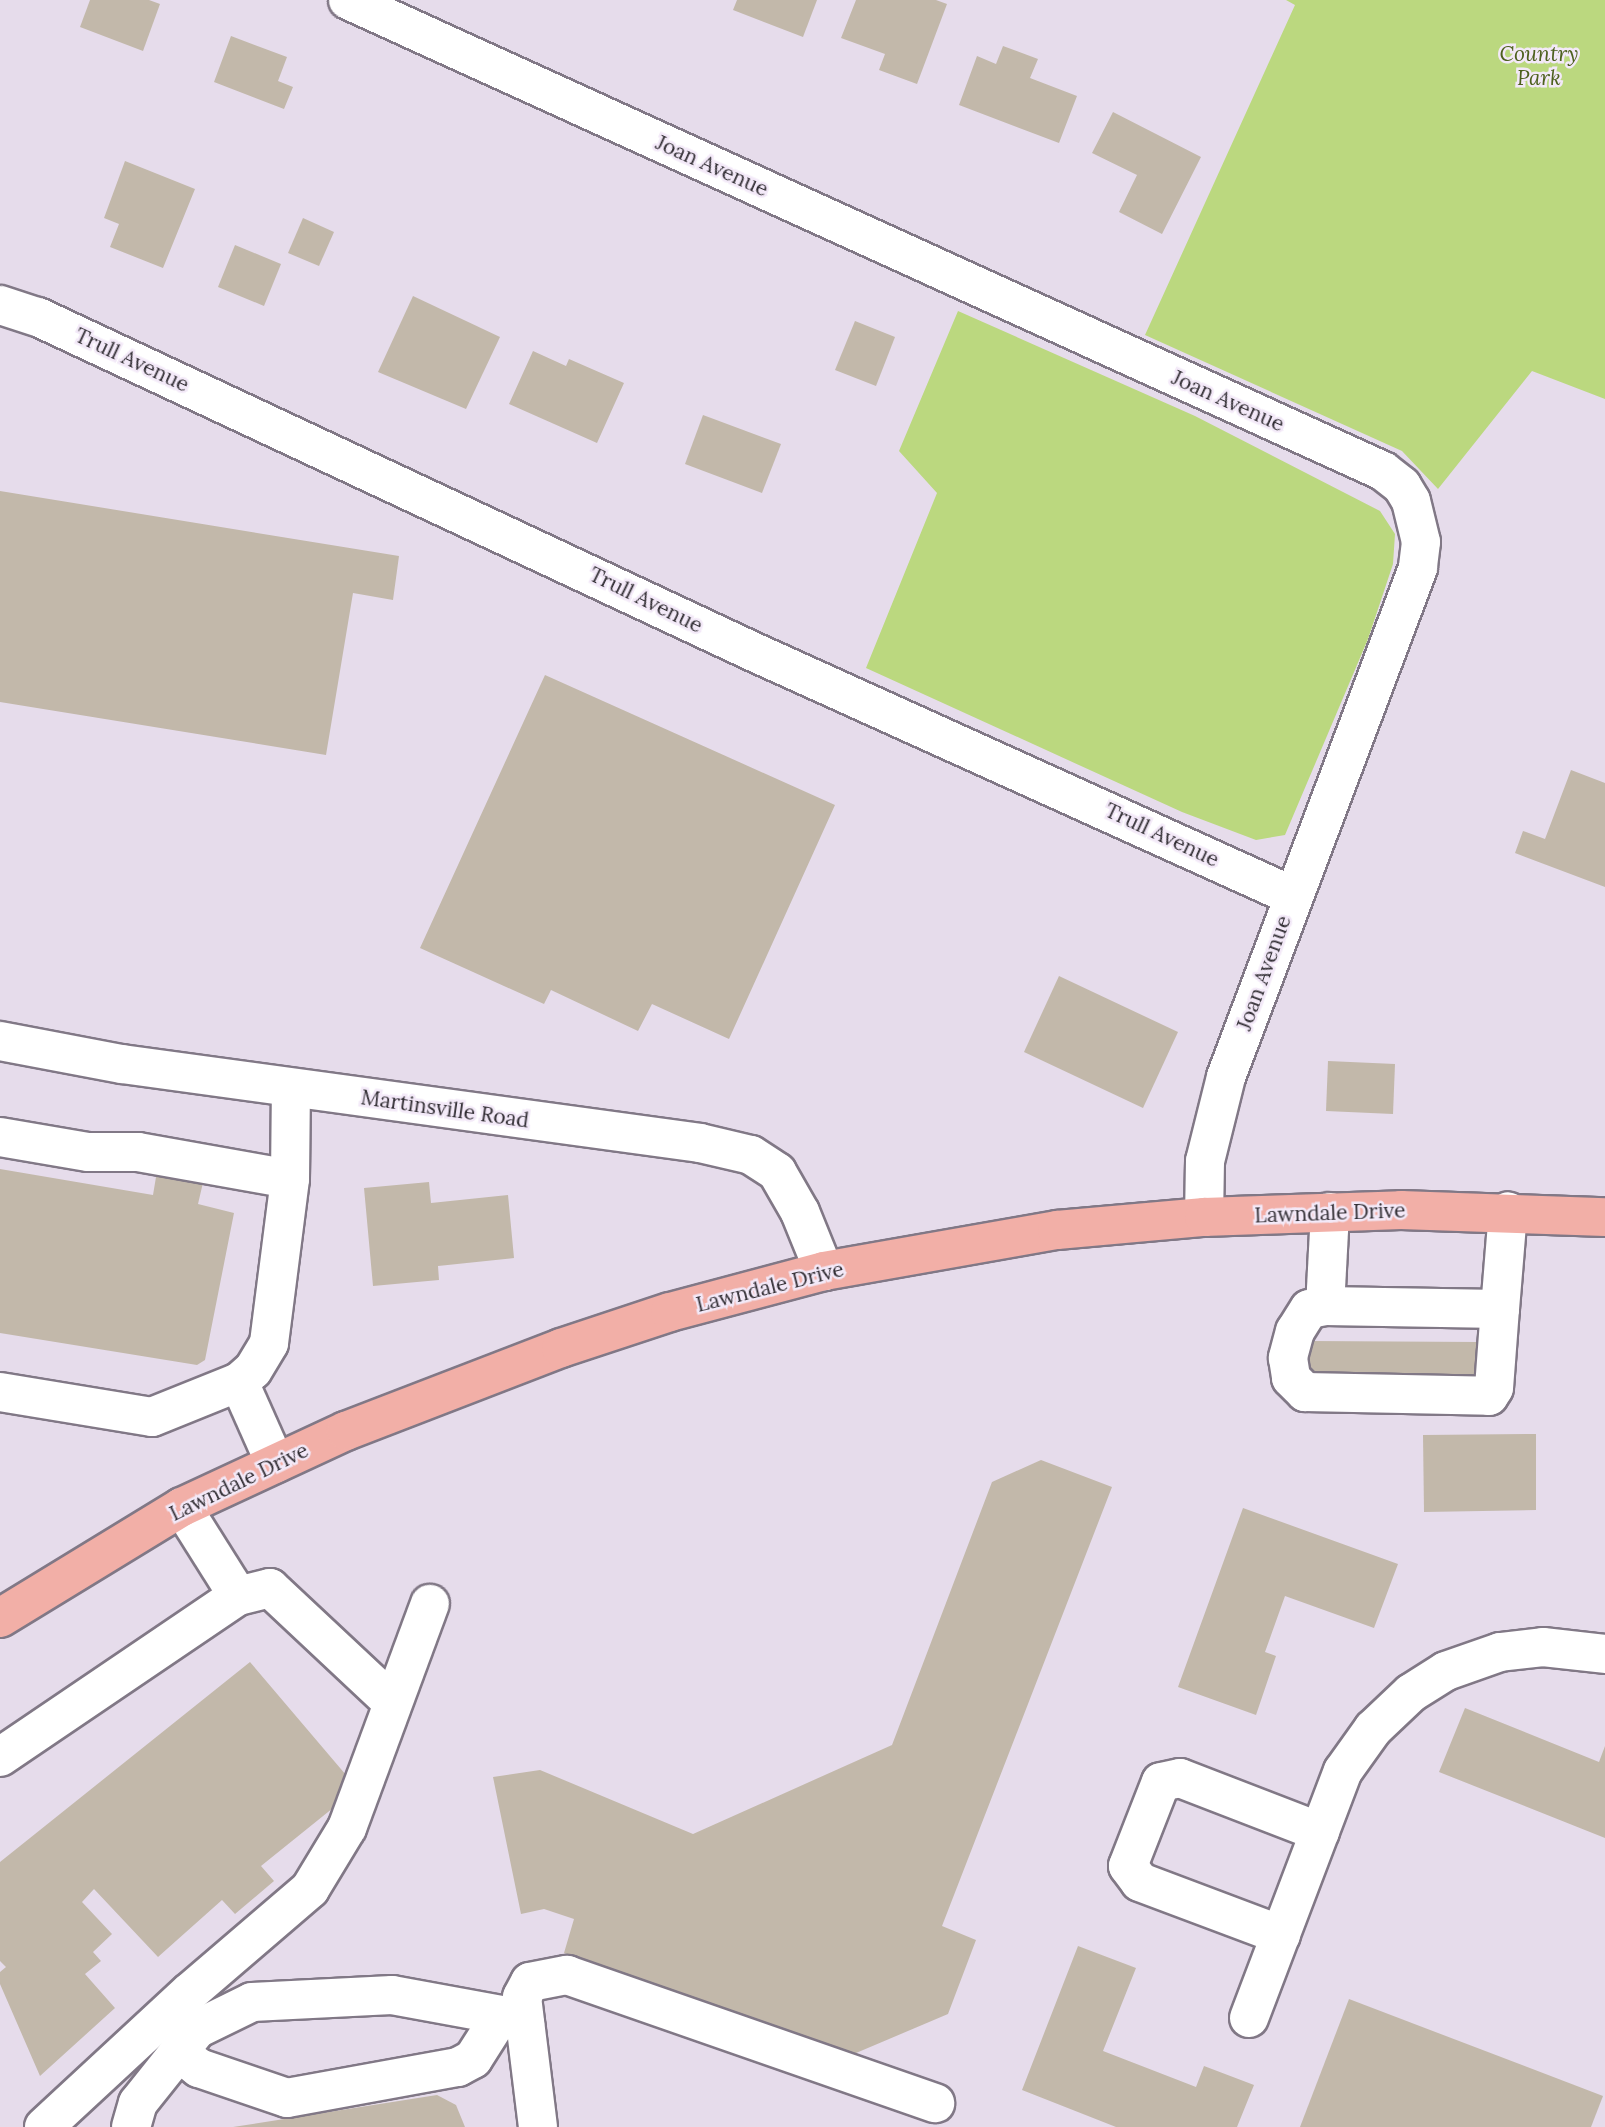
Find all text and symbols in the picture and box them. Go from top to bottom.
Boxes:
park label: Country Park [1500,41,1578,91]
street label: Joan Avenue [652,130,772,202]
street label: Trull Avenue [71,323,193,397]
street label: Joan Avenue [1168,365,1288,437]
street label: Trull Avenue [585,562,707,638]
street label: Trull Avenue [1101,798,1223,872]
street label: Joan Avenue [1232,912,1296,1034]
street label: Martinsville Road [359,1085,531,1133]
street label: Lawndale Drive [1254,1198,1406,1228]
street label: Lawndale Drive [694,1256,846,1318]
street label: Lawndale Drive [166,1438,312,1526]

